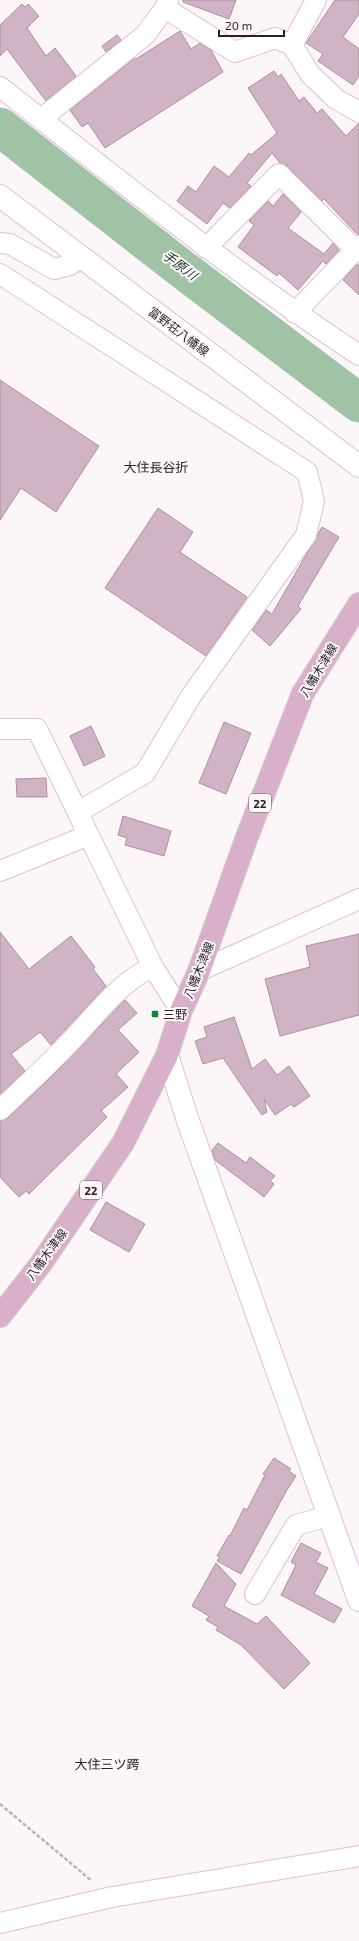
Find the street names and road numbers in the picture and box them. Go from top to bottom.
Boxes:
street label: 富野荘八幡線 [146,304,212,358]
street label: 八幡木津線 [297,641,339,699]
road number: 22 [249,794,271,812]
street label: 八幡木津線 [180,940,216,1000]
road number: 22 [80,1181,102,1199]
street label: 八幡木津線 [23,1226,69,1282]

